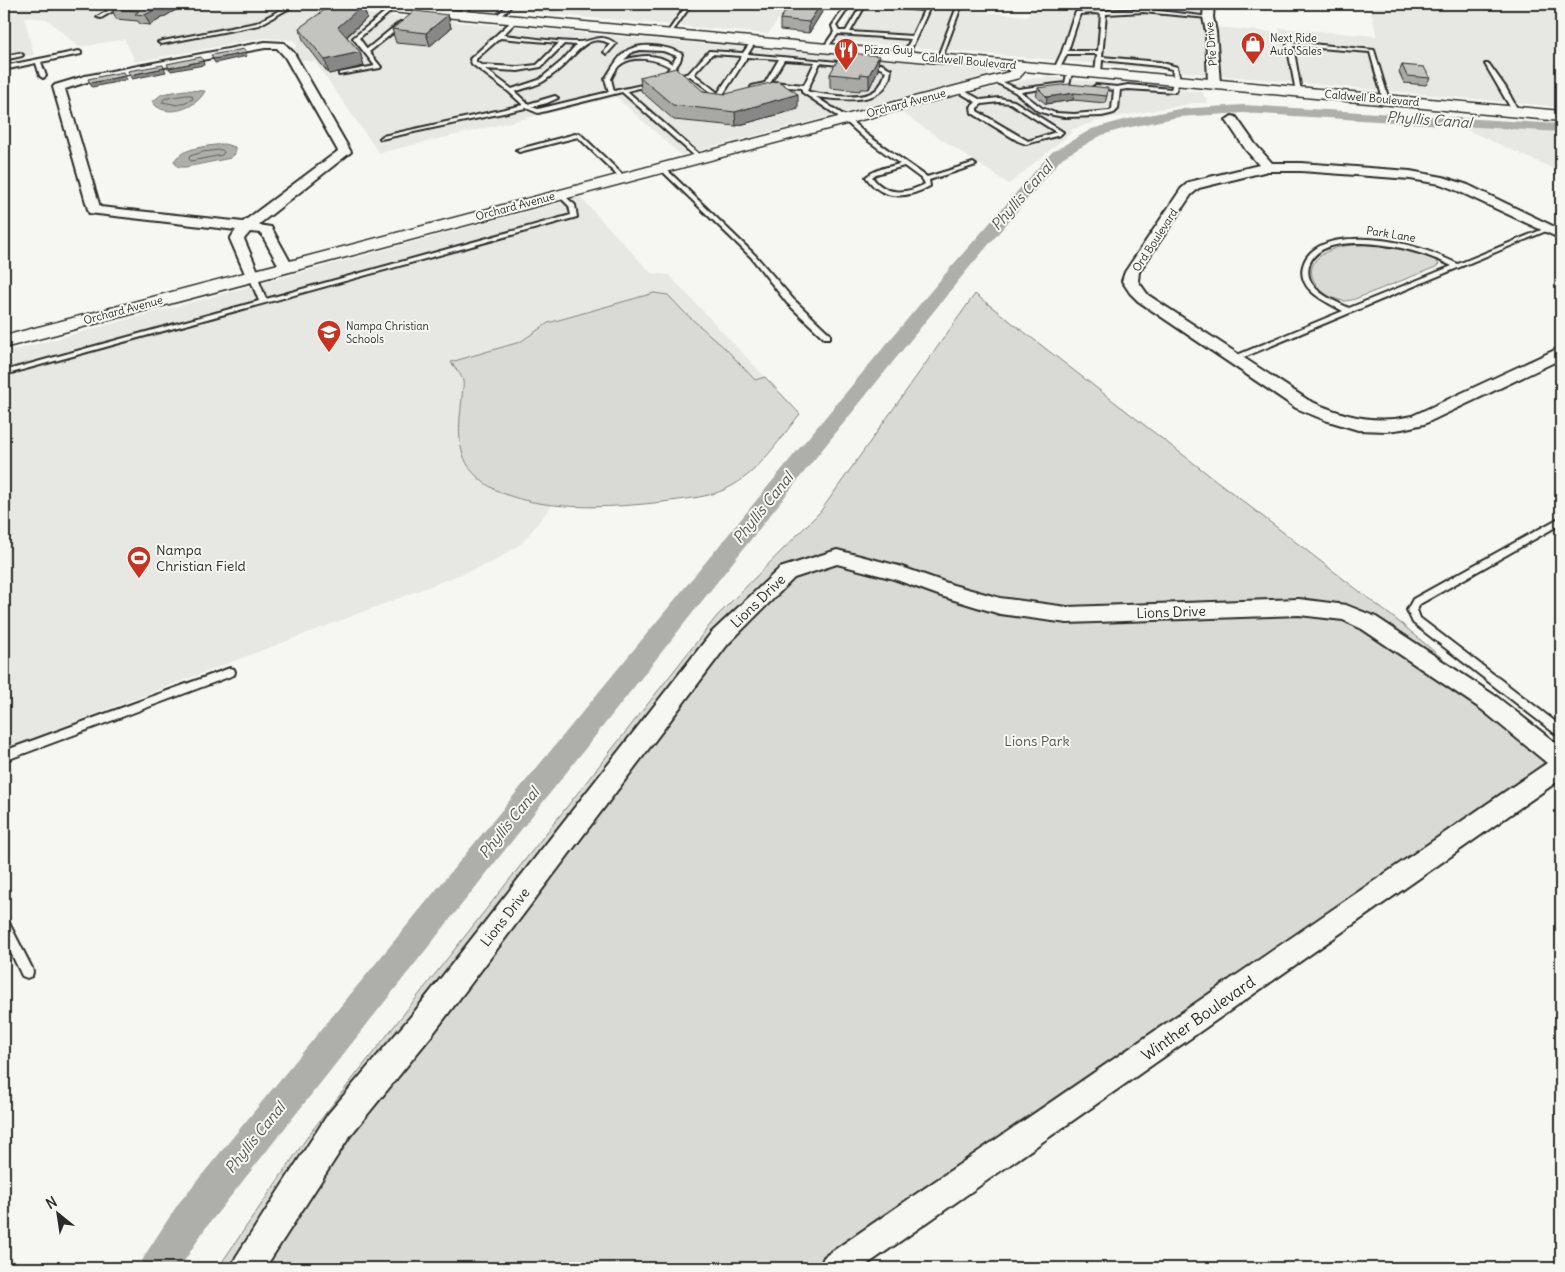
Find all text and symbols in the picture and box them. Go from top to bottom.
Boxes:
street label: Pfe Drive [1202,21,1220,67]
shop icon: Next Ride Auto Sales [1240,31,1266,65]
place label: Next Ride Auto Sales [1270,31,1322,58]
restaurant icon: Pizza Guy [833,37,859,71]
place label: Pizza Guy [864,43,913,57]
street label: Caldwell Boulevard [921,50,1017,72]
street label: Orchard Avenue [865,86,947,120]
street label: Caldwell Boulevard [1324,87,1420,109]
water label: Phyllis Canal [1386,107,1475,132]
water label: Phyllis Canal [986,155,1059,234]
street label: Orchard Avenue [474,189,556,223]
street label: Ord Boulevard [1129,205,1181,274]
street label: Park Lane [1365,223,1417,245]
street label: Orchard Avenue [82,293,164,327]
school or university icon: Nampa Christian Schools [316,319,342,353]
place label: Nampa Christian Schools [346,319,429,346]
water label: Phyllis Canal [728,466,799,547]
place label: Nampa Christian Field [156,541,246,575]
sports icon: Nampa Christian Field [126,545,152,579]
street label: Lions Drive [727,570,789,632]
street label: Lions Drive [1136,602,1206,622]
park label: Lions Park [1004,732,1070,750]
water label: Phyllis Canal [474,781,545,862]
street label: Lions Drive [476,884,534,950]
street label: Winther Boulevard [1137,971,1259,1065]
water label: Phyllis Canal [220,1096,291,1177]
north arrow [32,1190,82,1240]
text: N [43,1193,60,1213]

